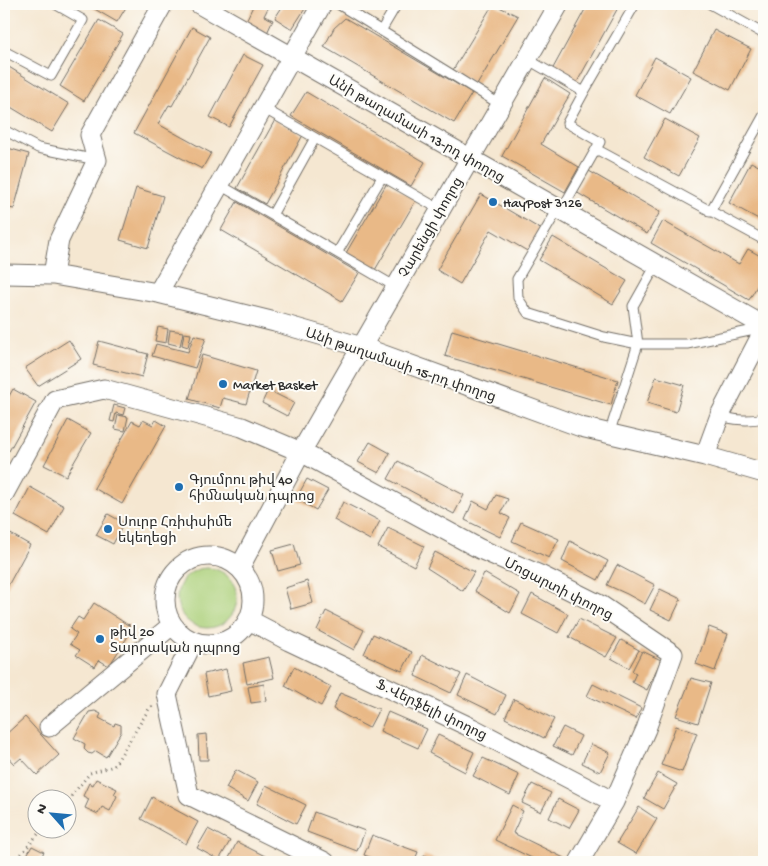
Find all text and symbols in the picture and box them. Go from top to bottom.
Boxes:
street label: Անի թաղամասի 13-րդ փողոց [325,73,507,188]
street label: Չարենցի փողոց [397,175,468,281]
marker: HayPost 3126 [487,196,499,208]
place label: HayPost 3126 [503,196,583,213]
street label: Անի թաղամասի 15-րդ փողոց [303,326,498,407]
marker: Market Basket [217,378,229,390]
place label: Market Basket [233,378,318,395]
place label: Գյումրու թիվ 40 հիմնական դպրոց [189,473,315,506]
marker: Գյումրու թիվ 40 հիմնական դպրոց [173,481,185,493]
place label: Սուրբ Հռիփսիմե եկեղեցի [118,515,232,548]
marker: Սուրբ Հռիփսիմե եկեղեցի [102,523,114,535]
street label: Մոցարտի փողոց [500,555,615,625]
place label: թիվ 20 Տարրական դպրոց [110,625,240,658]
marker: թիվ 20 Տարրական դպրոց [94,633,106,645]
street label: Ֆ.Վերֆելի փողոց [373,677,489,745]
north arrow [28,788,78,838]
text: N [33,801,52,817]

